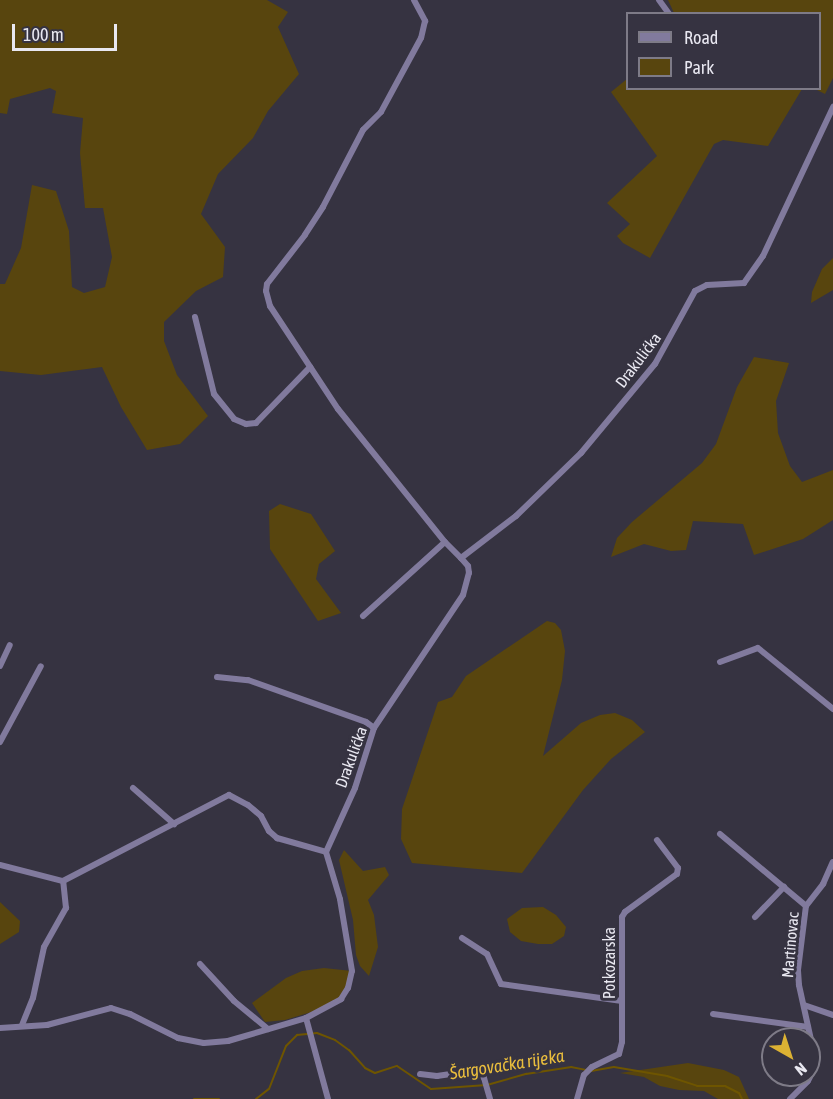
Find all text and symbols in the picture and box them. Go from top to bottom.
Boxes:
scale bar [15,12,120,50]
legend [626,12,821,90]
text: 100 m [23,24,64,45]
text: Road [684,27,718,48]
text: Park [684,57,714,78]
street label: Drakulićka [611,329,665,391]
street label: Drakulićka [331,724,371,790]
street label: Martinovac [778,911,802,979]
street label: Potkozarska [599,927,619,999]
north arrow [761,1027,821,1087]
water label: Šargovačka rijeka [448,1045,566,1085]
text: N [792,1059,810,1079]

